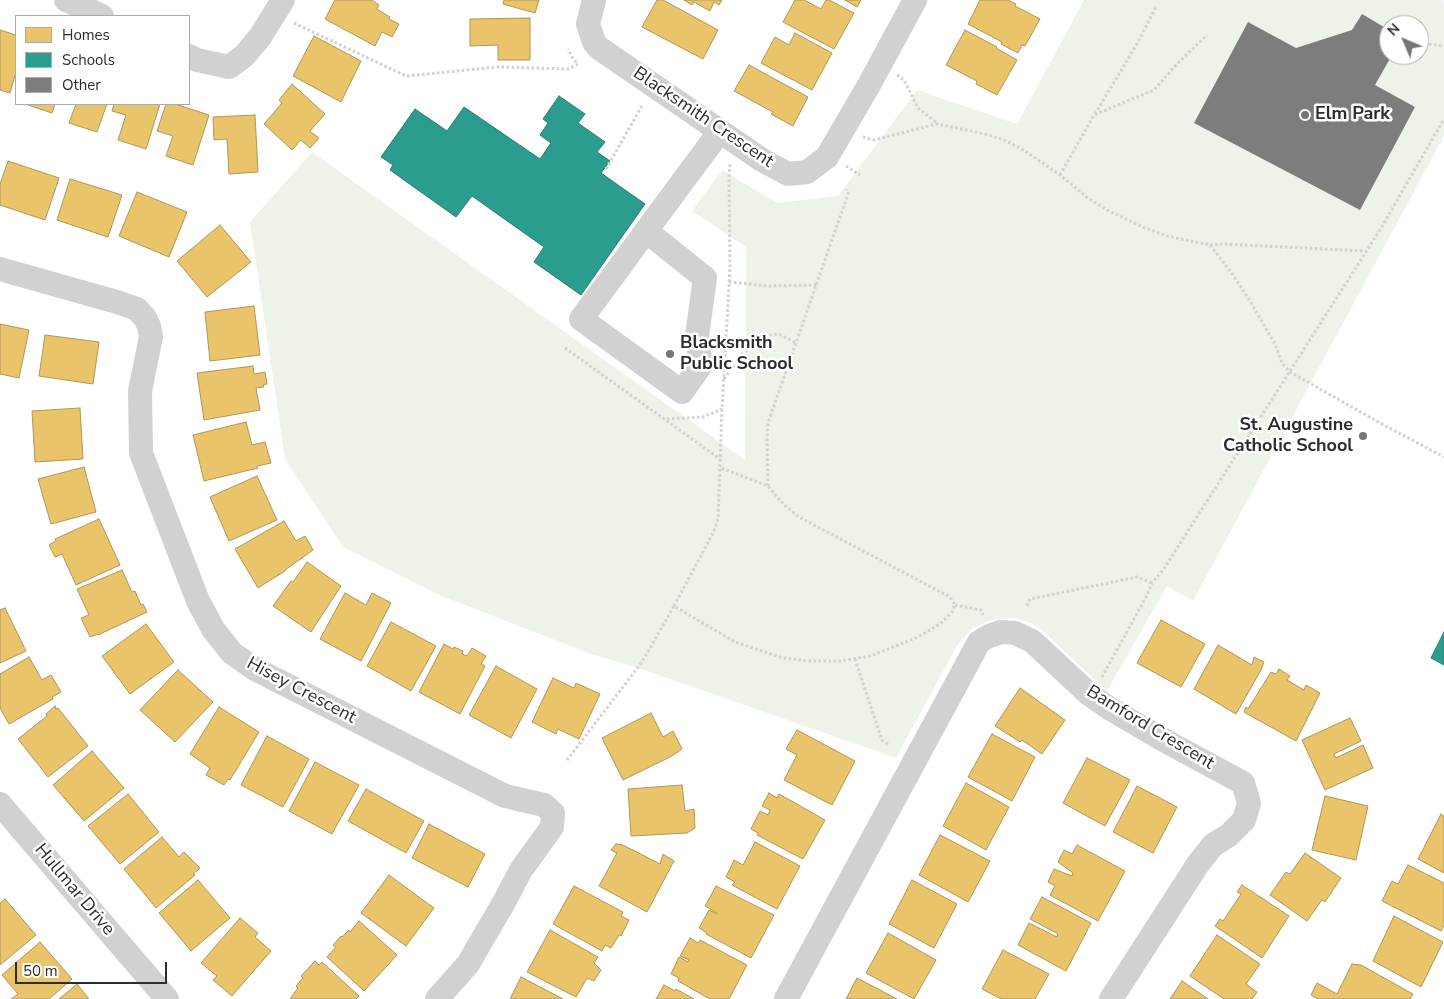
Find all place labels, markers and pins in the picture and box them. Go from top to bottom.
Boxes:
place label: Elm Park [1315,104,1390,126]
marker: Elm Park [1299,109,1311,121]
place label: Blacksmith Public School [680,333,793,376]
marker: Blacksmith Public School [664,348,676,360]
place label: St. Augustine Catholic School [1223,415,1353,458]
marker: St. Augustine Catholic School [1357,430,1369,442]

